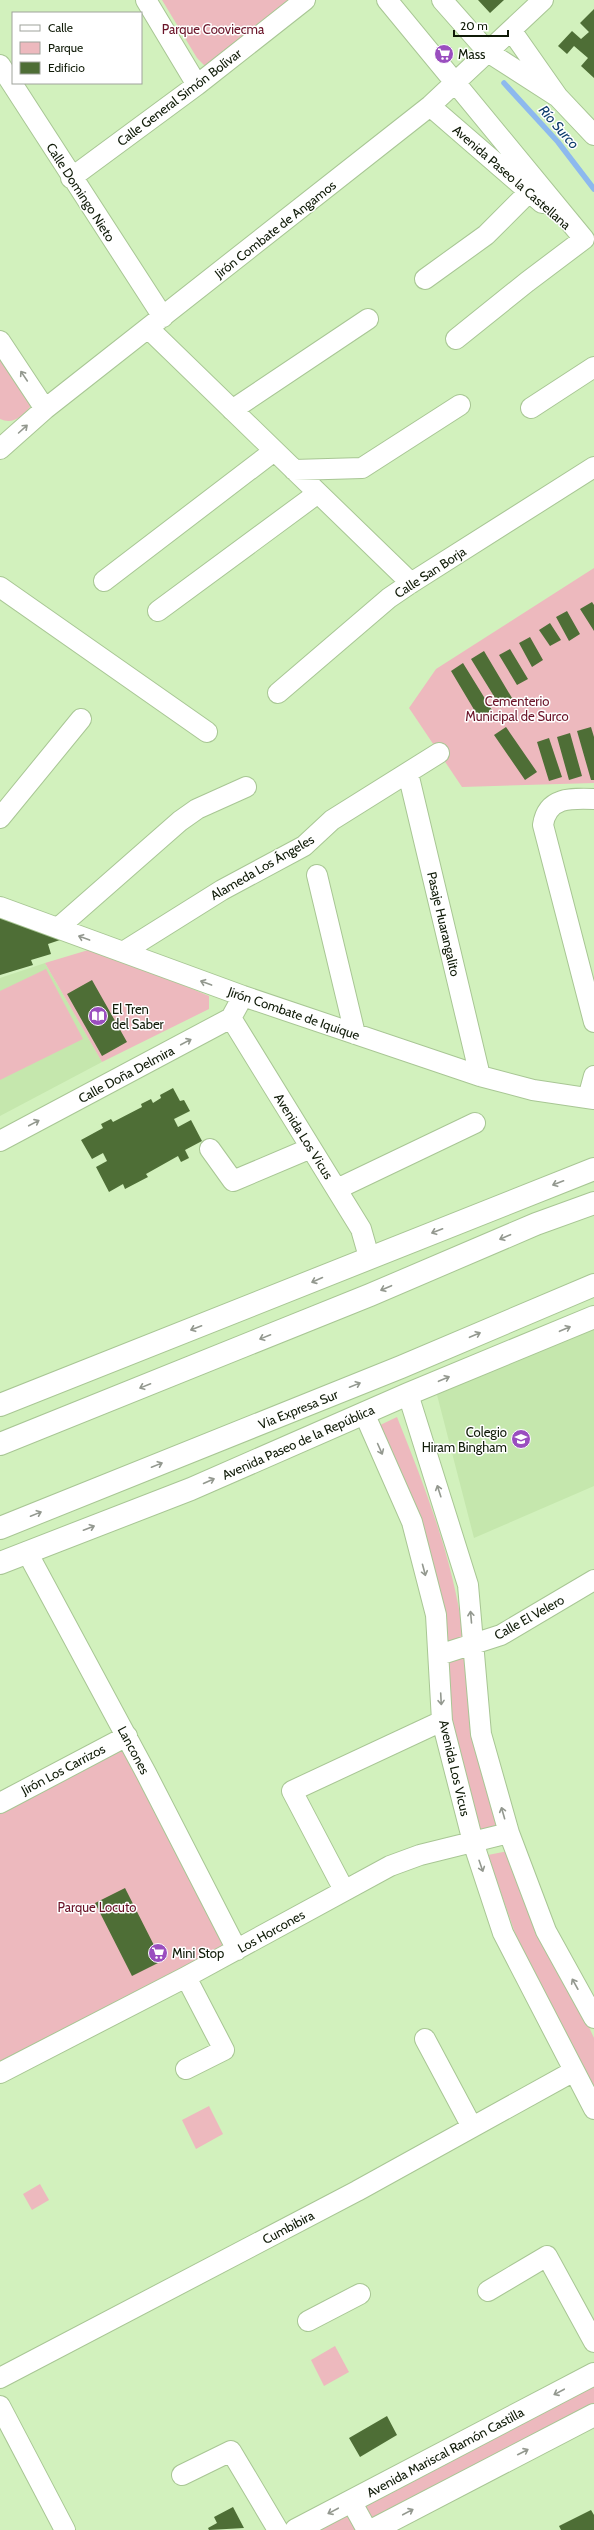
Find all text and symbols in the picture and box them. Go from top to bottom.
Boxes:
legend [12,12,142,84]
scale bar [454,12,508,38]
text: 20 m [460,18,488,33]
text: Calle [48,20,73,35]
park label: Parque Cooviecma [162,21,265,37]
text: Parque [48,40,83,55]
supermarket icon: Mass [433,43,455,65]
street label: Calle General Simón Bolívar [114,44,245,149]
place label: Mass [458,46,486,62]
text: Edificio [48,60,85,75]
water label: Río Surco [535,101,583,153]
street label: Avenida Paseo la Castellana [450,121,575,233]
street label: Calle Domingo Nieto [43,140,119,244]
street label: Jirón Combate de Angamos [210,176,339,282]
one-way arrow [19,370,27,382]
one-way arrow [17,425,27,434]
street label: Calle San Borja [391,543,470,602]
park label: Cementerio Municipal de Surco [465,693,569,724]
street label: Alameda Los Ángeles [207,830,317,903]
street label: Pasaje Huarangalito [423,870,464,978]
one-way arrow [79,933,91,941]
one-way arrow [201,978,213,986]
street label: Jirón Combate de Iquique [225,983,362,1043]
place label: El Tren del Saber [112,1001,165,1032]
library icon: El Tren del Saber [87,1005,109,1027]
one-way arrow [180,1038,192,1045]
street label: Calle Doña Delmira [75,1042,177,1106]
street label: Avenida Los Vicus [271,1090,337,1182]
one-way arrow [28,1119,40,1126]
one-way arrow [552,1180,564,1188]
one-way arrow [431,1227,443,1235]
one-way arrow [500,1234,512,1242]
one-way arrow [311,1277,323,1284]
one-way arrow [380,1285,392,1293]
one-way arrow [190,1325,202,1333]
one-way arrow [558,1325,570,1332]
one-way arrow [469,1331,481,1339]
one-way arrow [260,1334,272,1341]
one-way arrow [438,1374,450,1382]
one-way arrow [349,1381,361,1389]
one-way arrow [139,1382,151,1390]
street label: Via Expresa Sur [256,1385,341,1432]
street label: Avenida Paseo de la República [219,1401,377,1483]
place label: Colegio Hiram Bingham [422,1424,507,1455]
school or university icon: Colegio Hiram Bingham [510,1428,532,1450]
one-way arrow [377,1442,384,1454]
one-way arrow [150,1461,162,1469]
one-way arrow [203,1476,215,1484]
one-way arrow [435,1486,443,1498]
one-way arrow [30,1509,42,1517]
one-way arrow [82,1524,94,1532]
one-way arrow [421,1564,429,1577]
street label: Calle El Velero [491,1591,567,1643]
one-way arrow [467,1611,474,1624]
one-way arrow [438,1692,445,1705]
street label: Avenida Los Vicus [436,1718,474,1818]
street label: Lancones [115,1723,154,1777]
street label: Jirón Los Carrizos [17,1740,108,1798]
one-way arrow [499,1807,507,1820]
one-way arrow [477,1859,485,1871]
park label: Parque Locuto [58,1899,136,1915]
street label: Los Horcones [235,1906,308,1956]
supermarket icon: Mini Stop [147,1942,169,1964]
place label: Mini Stop [172,1945,224,1961]
one-way arrow [571,1978,579,1990]
street label: Cumbibira [259,2206,317,2247]
one-way arrow [554,2389,566,2396]
street label: Avenida Mariscal Ramón Castilla [364,2403,527,2500]
one-way arrow [517,2447,529,2455]
one-way arrow [327,2508,339,2515]
one-way arrow [401,2508,413,2515]

